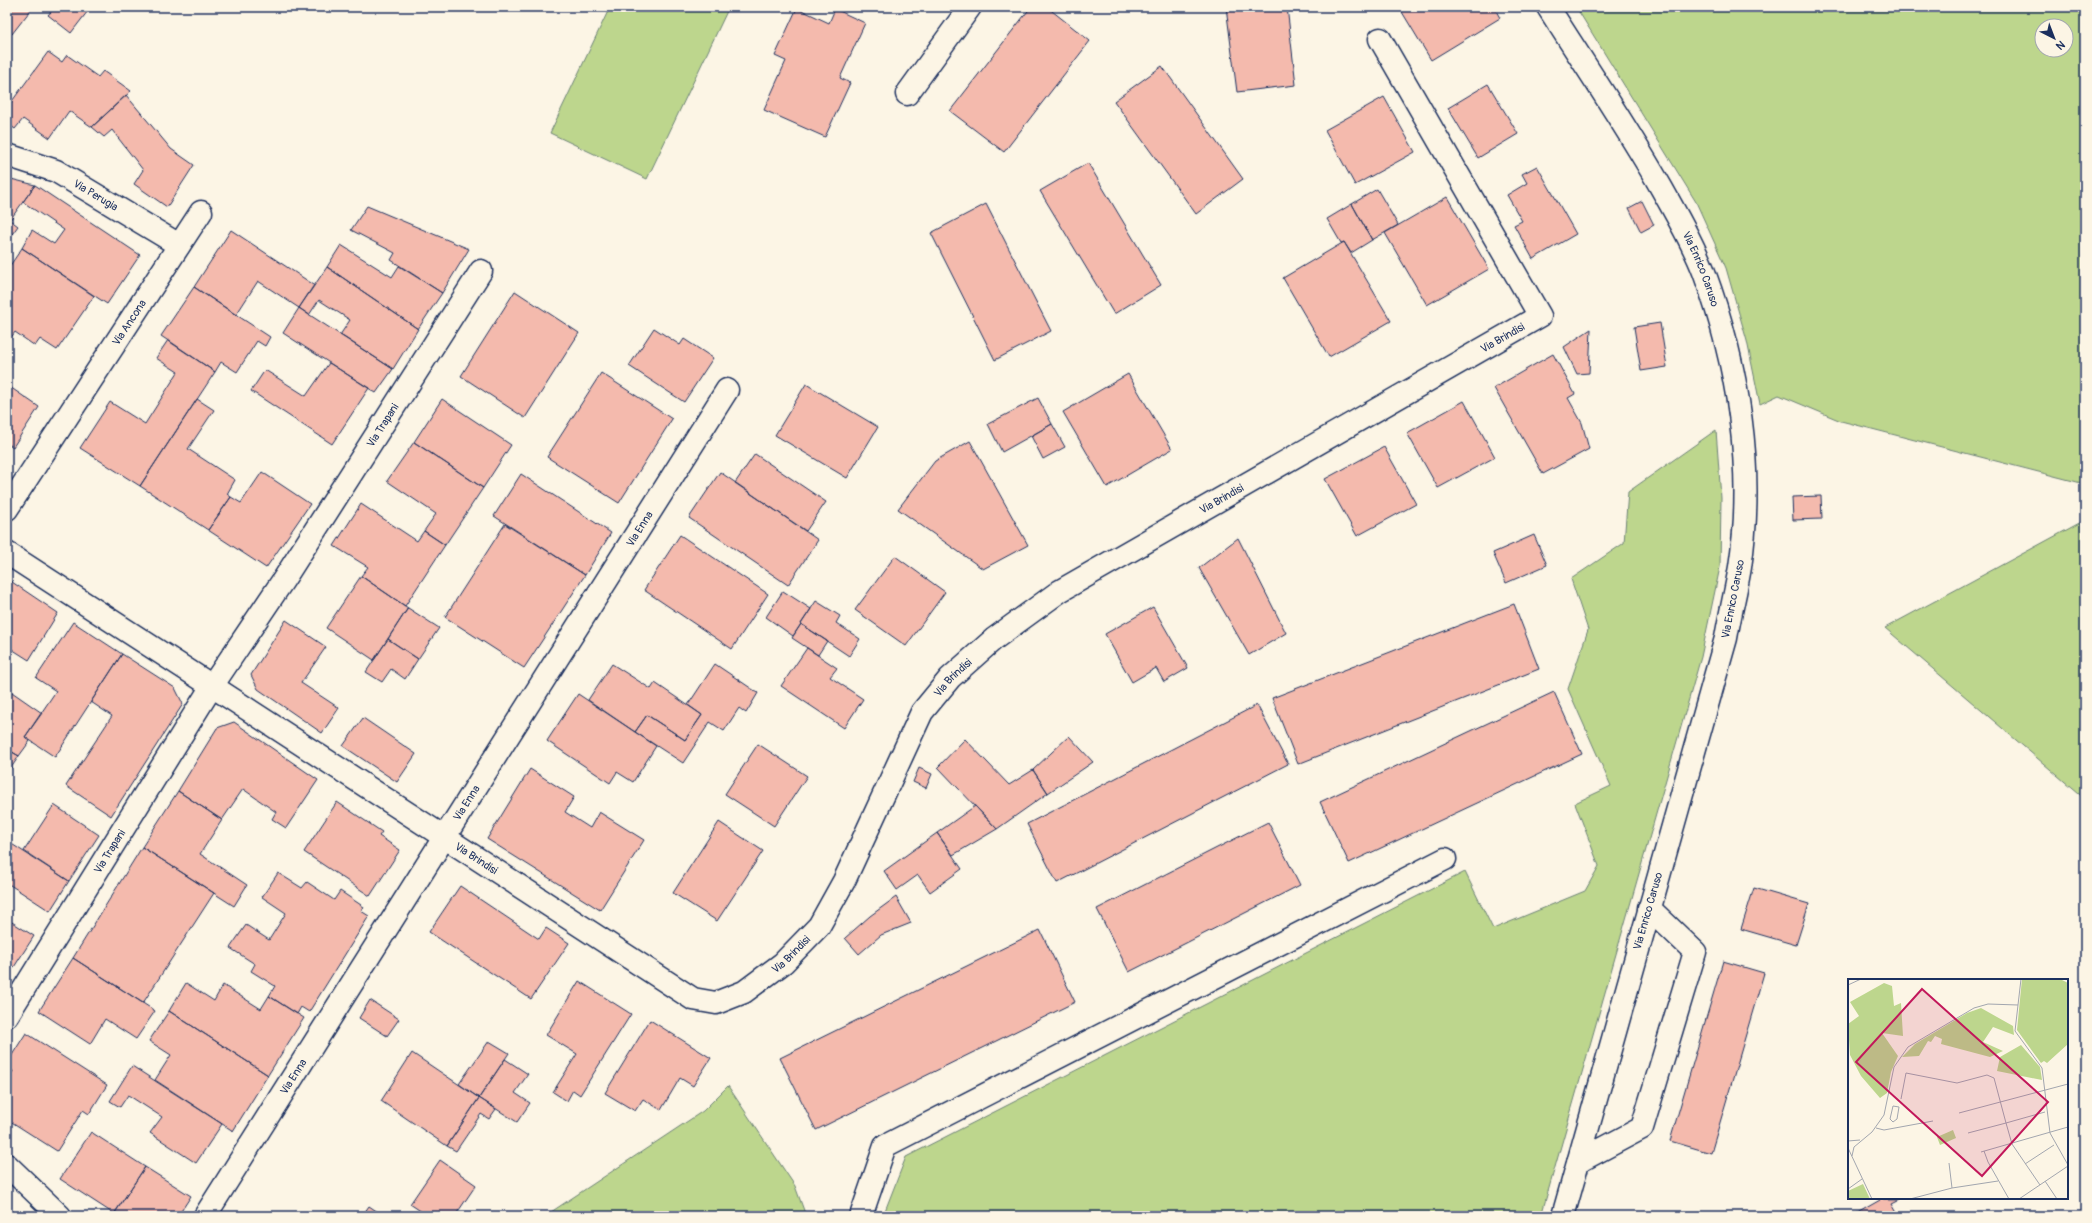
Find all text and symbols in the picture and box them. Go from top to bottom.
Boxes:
north arrow [2034,18,2074,58]
text: N [2053,38,2067,53]
street label: Via Perugia [71,177,120,213]
street label: Via Enrico Caruso [1680,229,1722,308]
street label: Via Ancona [109,297,149,348]
street label: Via Brindisi [1478,320,1527,355]
street label: Via Trapani [364,401,401,449]
street label: Via Brindisi [1197,481,1246,516]
street label: Via Enna [623,509,655,549]
street label: Via Enrico Caruso [1719,558,1747,639]
street label: Via Brindisi [931,655,974,699]
street label: Via Enna [450,782,482,823]
street label: Via Trapani [91,827,128,876]
street label: Via Brindisi [453,839,500,877]
street label: Via Enrico Caruso [1631,871,1665,951]
street label: Via Brindisi [769,933,813,976]
inset map [1848,979,2068,1199]
street label: Via Enna [277,1056,309,1097]

